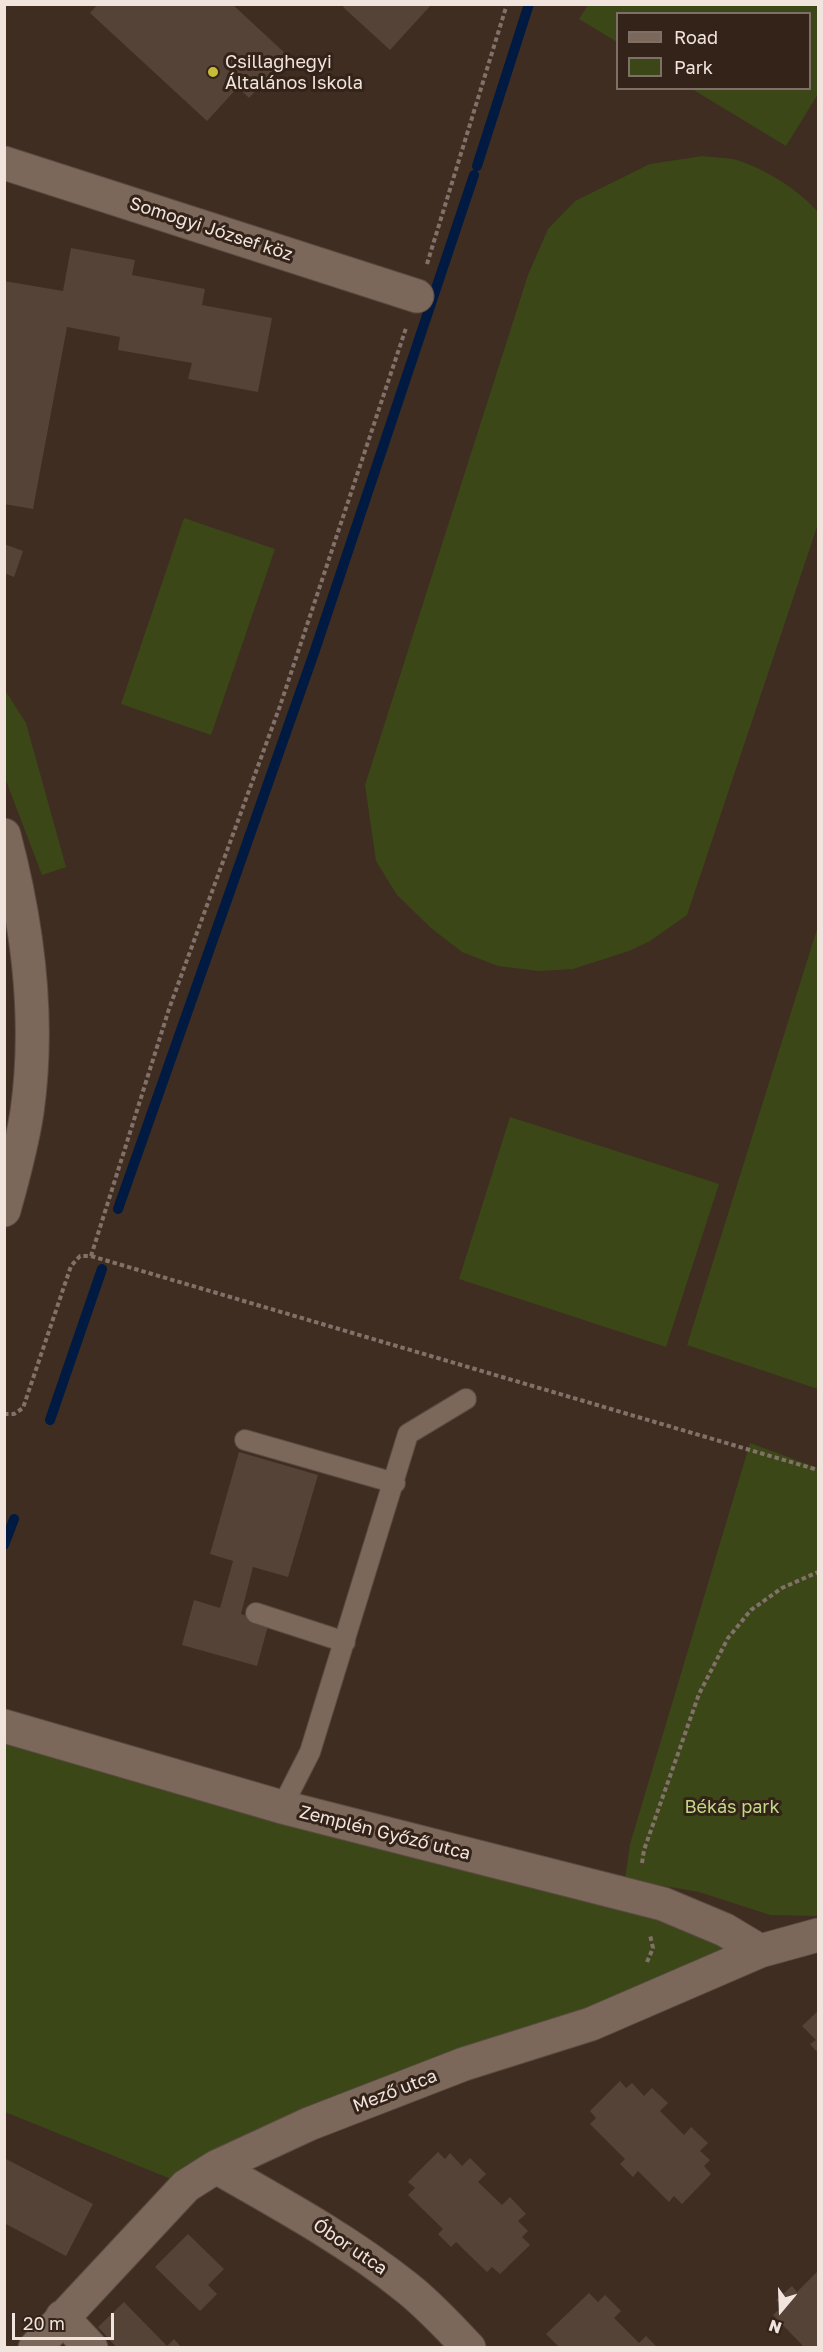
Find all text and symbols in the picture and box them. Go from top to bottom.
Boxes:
legend [616,12,811,90]
text: Road [674,26,718,48]
place label: Csillaghegyi Általános Iskola [225,51,363,94]
text: Park [674,56,713,78]
marker: Csillaghegyi Általános Iskola [206,65,220,79]
street label: Somogyi József köz [127,192,295,266]
park label: Békás park [684,1796,780,1818]
street label: Zemplén Győző utca [297,1801,473,1865]
street label: Mező utca [350,2065,440,2117]
street label: Óbor utca [309,2214,391,2280]
north arrow [751,2280,811,2340]
scale bar [15,2301,117,2339]
text: 20 m [23,2312,65,2334]
text: N [766,2316,784,2338]

